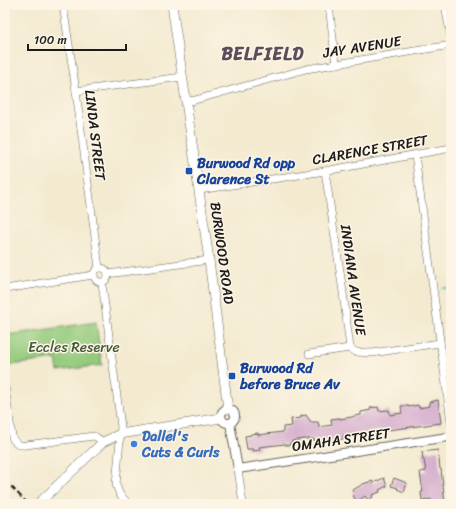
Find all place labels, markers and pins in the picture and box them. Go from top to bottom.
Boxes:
place label: Burwood Rd opp Clarence St [196,151,296,192]
marker: Burwood Rd opp Clarence St [184,166,194,176]
place label: Burwood Rd before Bruce Av [239,356,341,397]
marker: Burwood Rd before Bruce Av [227,371,237,381]
place label: Dallel's Cuts & Curls [141,424,220,465]
marker: Dallel's Cuts & Curls [129,439,139,449]

